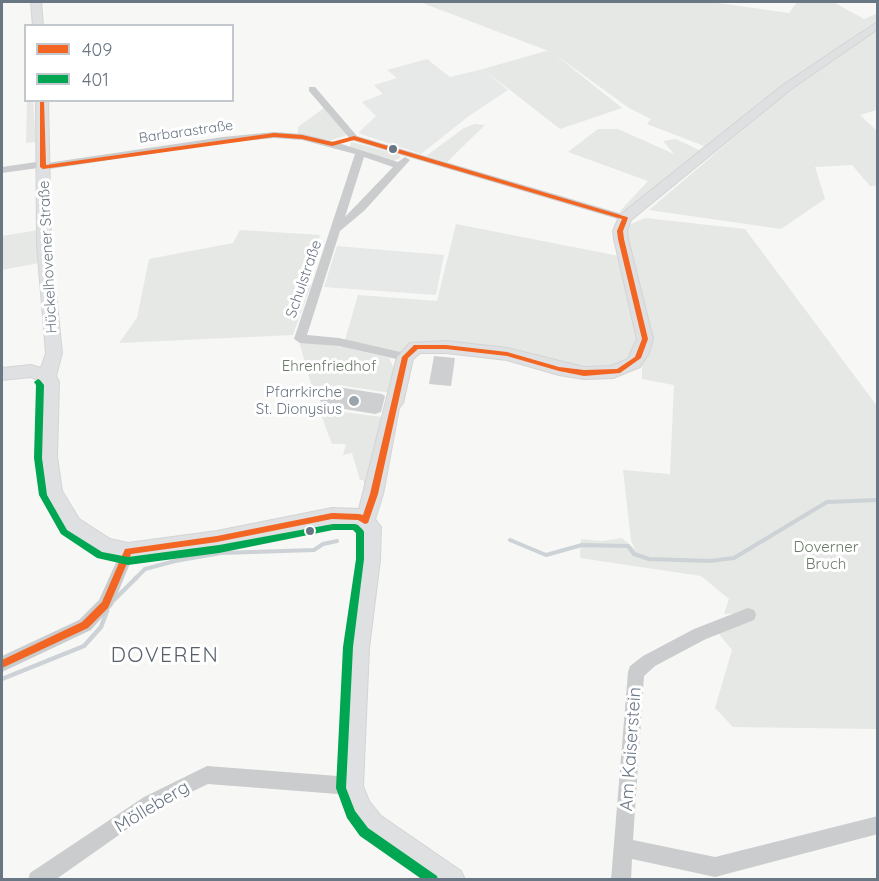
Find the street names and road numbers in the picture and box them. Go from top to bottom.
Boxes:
street label: Barbarastraße [138,117,234,147]
street label: Hückelhovener Straße [35,180,61,334]
street label: Schulstraße [282,238,326,320]
street label: Am Kaiserstein [616,686,646,812]
street label: Mölleberg [111,776,193,838]

